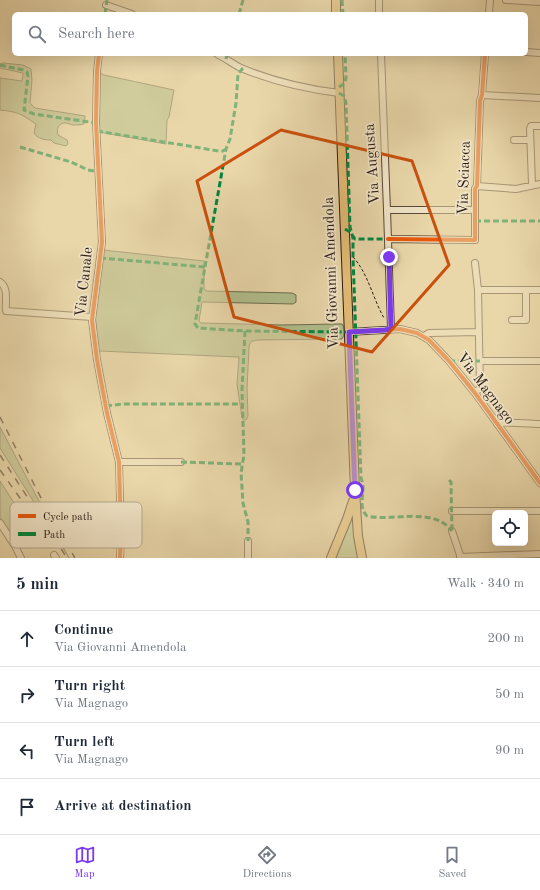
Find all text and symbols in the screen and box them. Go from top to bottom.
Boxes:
search box [12,12,528,56]
icon: search [26,23,48,45]
text: Search here [58,27,135,42]
street label: Via Augusta [363,122,383,205]
street label: Via Sciacca [456,140,474,215]
street label: Via Giovanni Amendola [322,196,342,350]
street label: Via Canale [74,246,96,318]
route end [380,248,398,266]
street label: Via Magnago [453,350,517,428]
route start [346,481,364,499]
legend [10,502,142,548]
map controls [492,510,528,546]
button: locate [492,510,528,546]
text: Cycle path [43,512,93,523]
text: Path [43,530,65,541]
text: 5 min [16,576,59,593]
text: Walk · 340 m [447,577,524,590]
text: Continue [54,623,113,638]
icon: ahead [16,628,38,650]
text: 200 m [487,632,524,645]
text: Via Giovanni Amendola [54,641,186,654]
text: Turn right [54,679,125,694]
icon: right [16,684,38,706]
text: 50 m [495,688,524,701]
text: Via Magnago [54,697,128,710]
text: Turn left [54,735,114,750]
icon: left [16,740,38,762]
text: 90 m [495,744,524,757]
text: Via Magnago [54,753,128,766]
icon: arrive [16,796,38,818]
text: Arrive at destination [54,799,192,814]
tab: Map [74,844,96,882]
tab: Directions [243,844,291,882]
tab: Saved [438,844,466,882]

